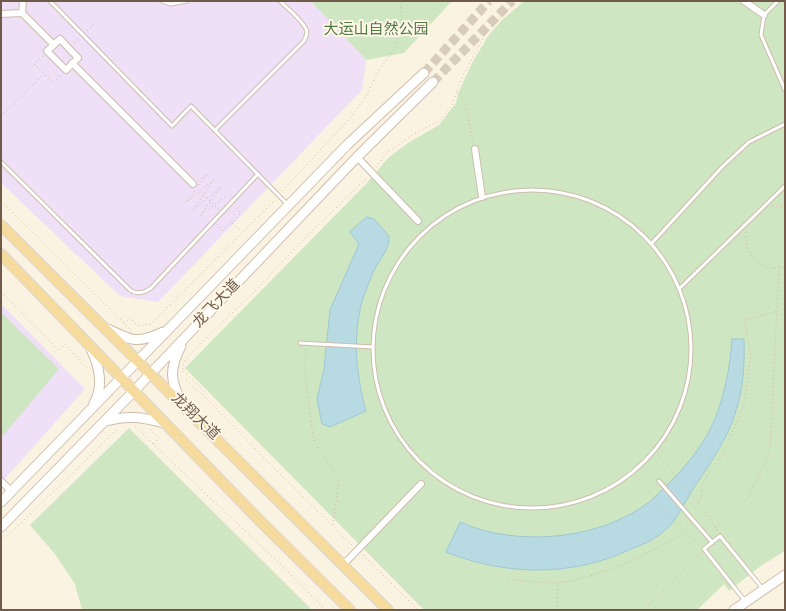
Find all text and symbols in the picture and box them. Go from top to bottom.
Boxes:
park label: 大运山自然公园 [324,21,428,39]
street label: 龙飞大道 [190,276,244,332]
street label: 龙翔大道 [167,390,223,444]

